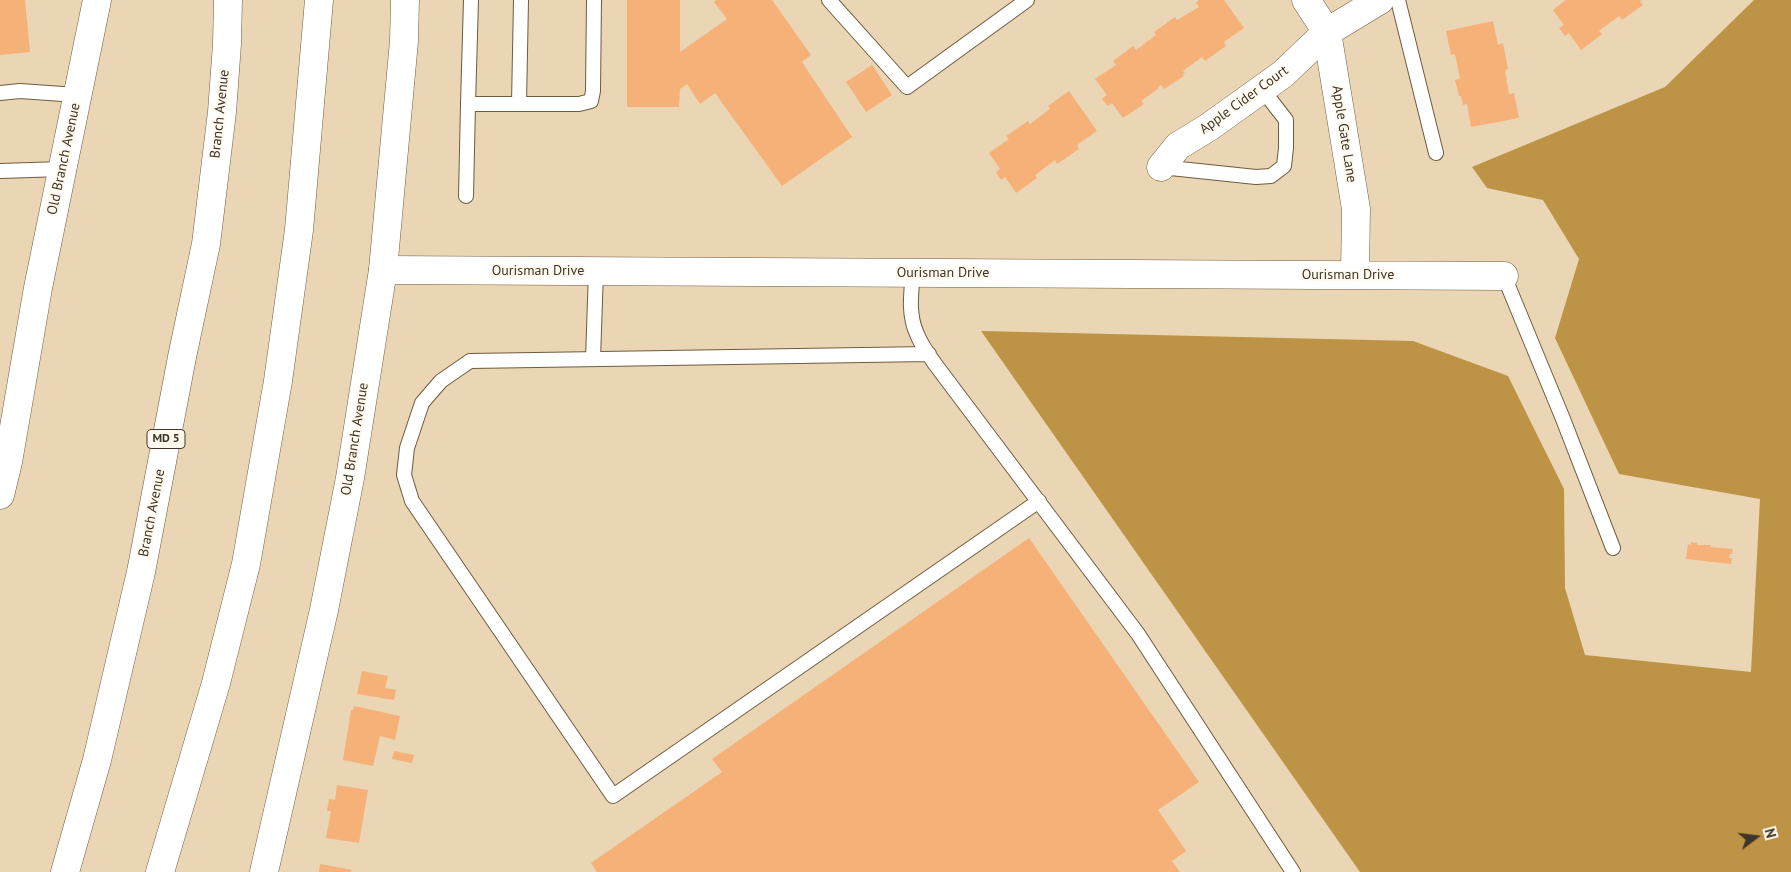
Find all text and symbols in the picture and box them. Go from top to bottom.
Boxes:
street label: Apple Cider Court [1196,62,1292,138]
street label: Branch Avenue [207,69,233,159]
street label: Apple Gate Lane [1328,84,1360,184]
street label: Old Branch Avenue [44,102,84,216]
street label: Ourisman Drive [492,263,584,279]
street label: Ourisman Drive [897,265,989,281]
street label: Ourisman Drive [1302,267,1394,283]
street label: Old Branch Avenue [338,381,372,497]
road number: MD 5 [147,429,185,448]
street label: Branch Avenue [135,468,169,558]
north arrow [1731,812,1781,862]
text: N [1761,826,1780,840]

